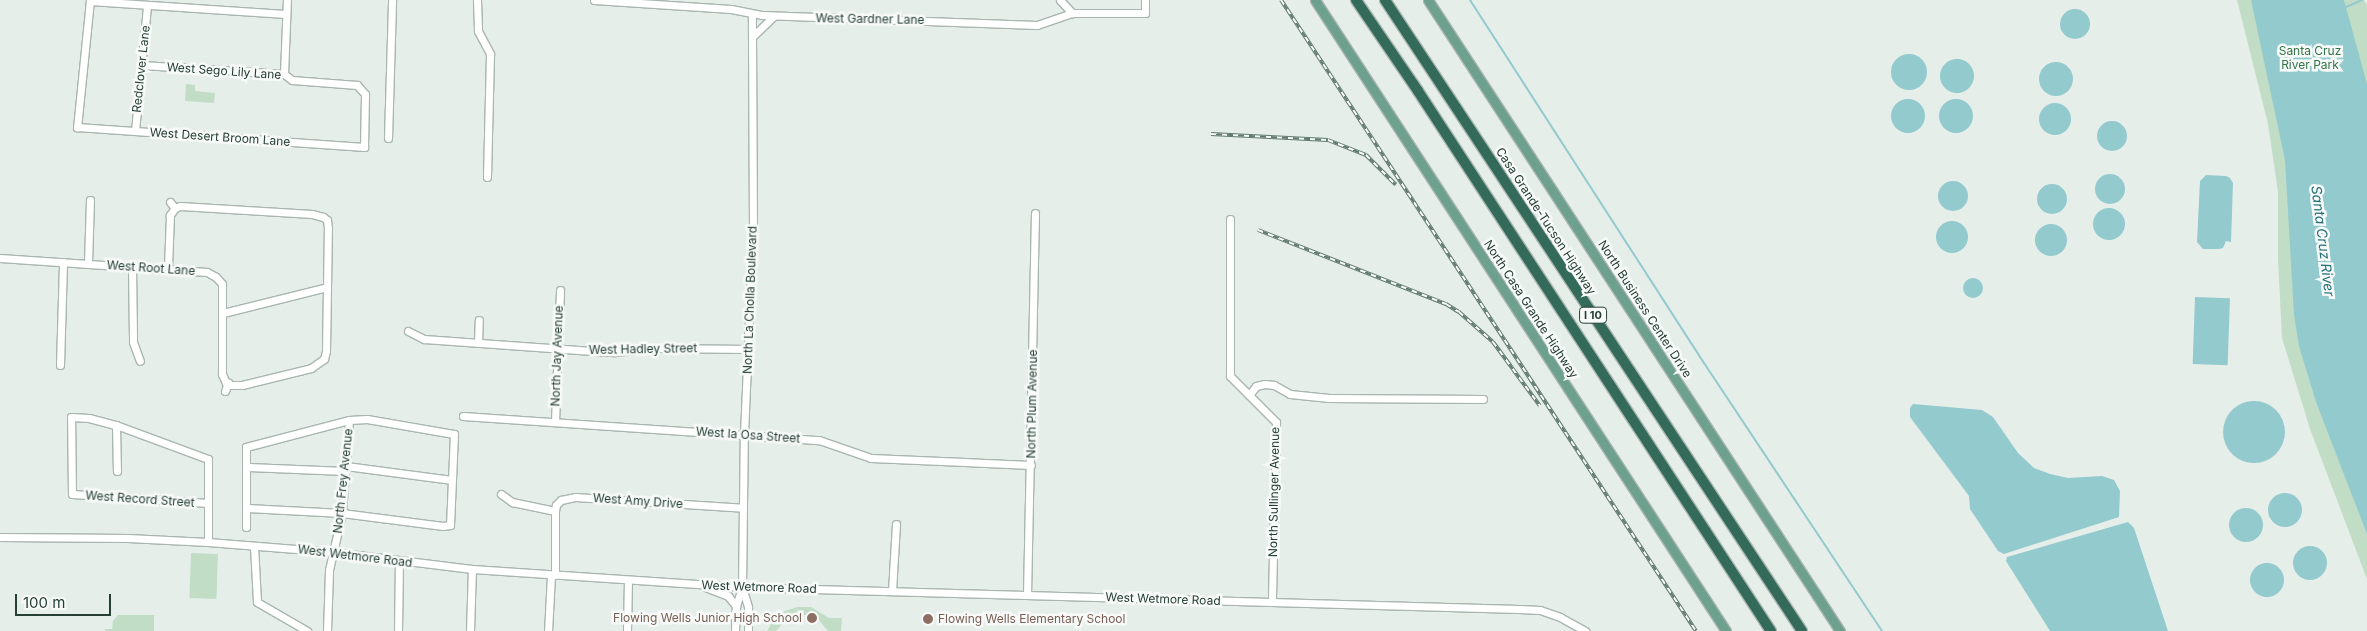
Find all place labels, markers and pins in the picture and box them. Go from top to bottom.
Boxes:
place label: Flowing Wells Junior High School [613,611,802,625]
marker: Flowing Wells Junior High School [806,612,818,624]
place label: Flowing Wells Elementary School [938,612,1125,626]
marker: Flowing Wells Elementary School [922,613,934,625]

